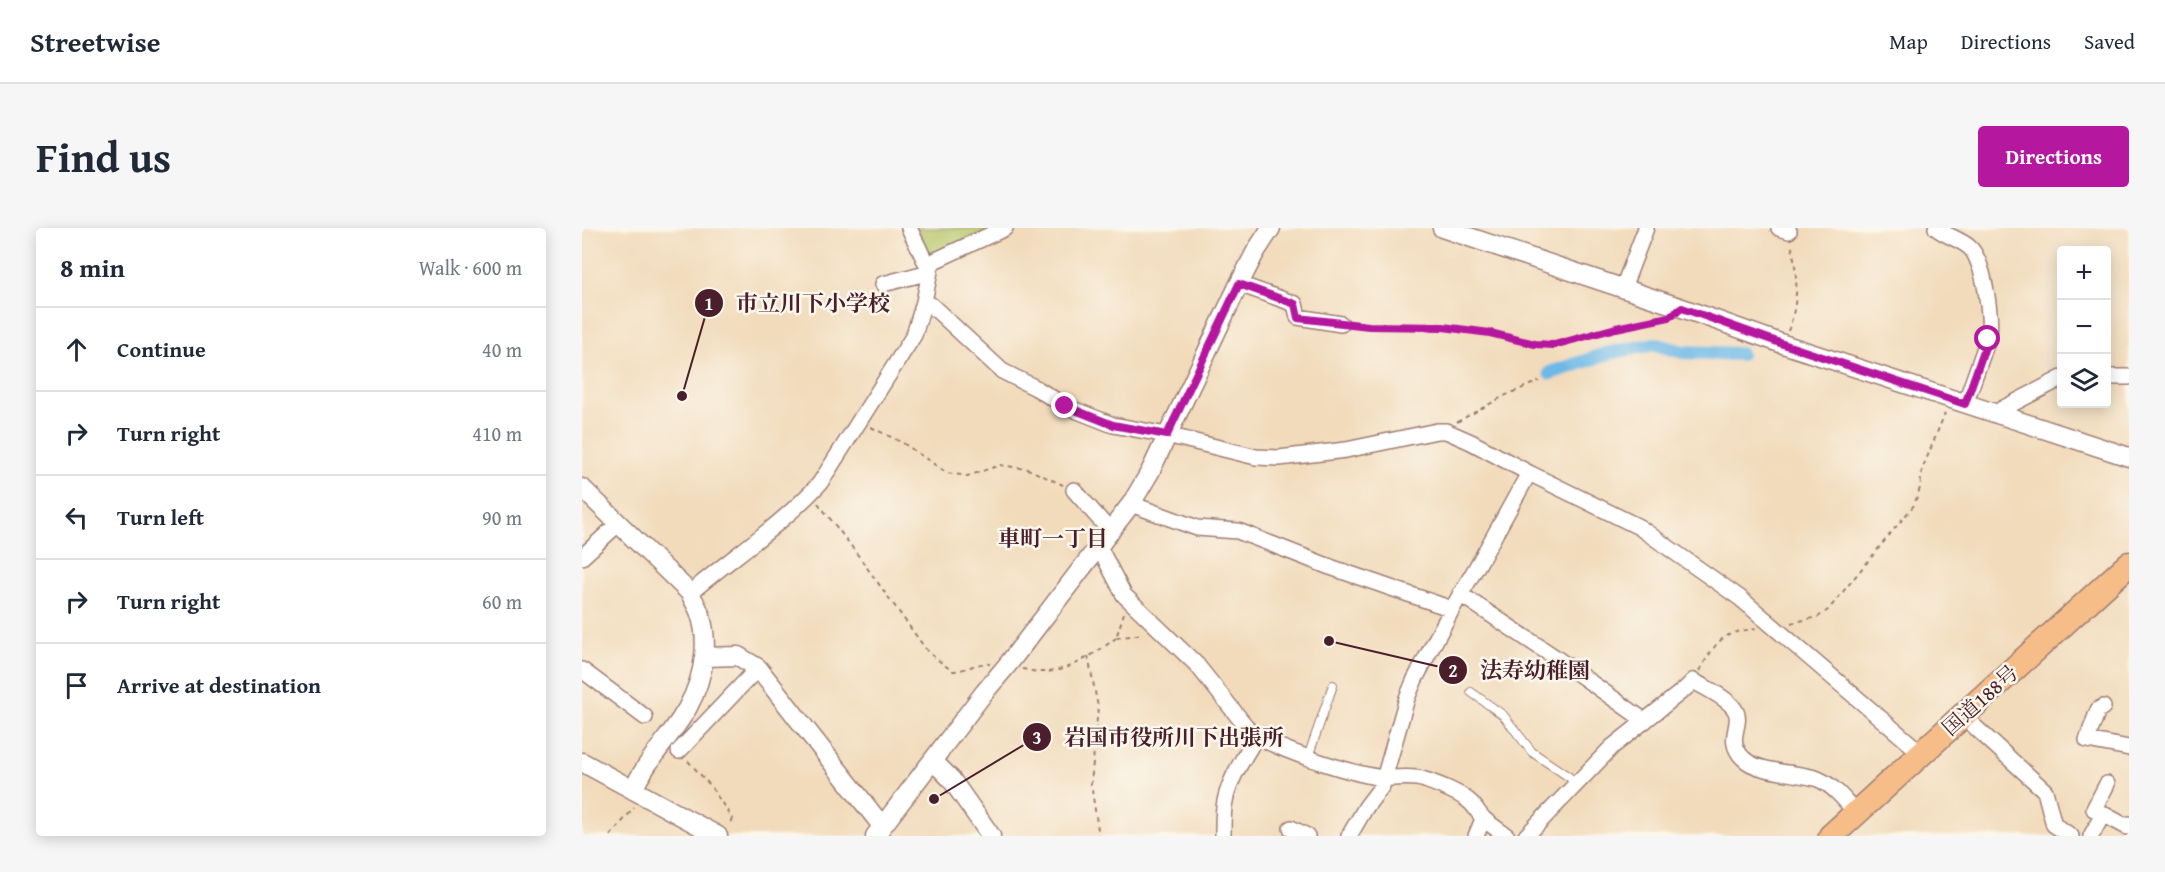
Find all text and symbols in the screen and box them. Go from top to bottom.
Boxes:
text: Streetwise [30,21,160,62]
text: Map [1889,26,1928,57]
text: Directions [1961,26,2051,57]
text: Saved [2084,26,2135,57]
text: Find us [36,126,171,187]
button: Directions [1978,126,2129,187]
map controls [2057,246,2111,408]
button: + [2057,246,2111,300]
text: 8 min [60,248,125,287]
text: Walk · 600 m [419,253,522,282]
callout: 市立川下小学校 [694,283,902,323]
text: 市立川下小学校 [736,287,890,319]
text: 1 [704,290,714,317]
button: − [2057,300,2111,354]
route start [1974,325,2000,351]
icon: ahead [60,333,93,366]
text: Continue [117,333,206,365]
text: 40 m [482,335,522,364]
button: layers [2057,354,2111,408]
route end [1051,392,1077,418]
icon: right [60,417,93,450]
text: Turn right [117,417,220,449]
text: 410 m [472,419,522,448]
icon: left [60,501,93,534]
text: Turn left [117,501,204,533]
text: 90 m [482,503,522,532]
district label: 車町一丁目 [998,522,1108,554]
icon: right [60,585,93,618]
text: Turn right [117,585,220,617]
text: 60 m [482,587,522,616]
callout: 法寿幼稚園 [1438,650,1602,690]
text: 法寿幼稚園 [1480,654,1590,686]
text: 2 [1448,657,1458,684]
street label: 国道188号 [1935,657,2025,743]
icon: arrive [60,669,93,702]
text: Arrive at destination [117,669,321,701]
callout: 岩国市役所川下出張所 [1022,717,1296,757]
text: 岩国市役所川下出張所 [1064,721,1284,753]
text: 3 [1032,724,1042,751]

